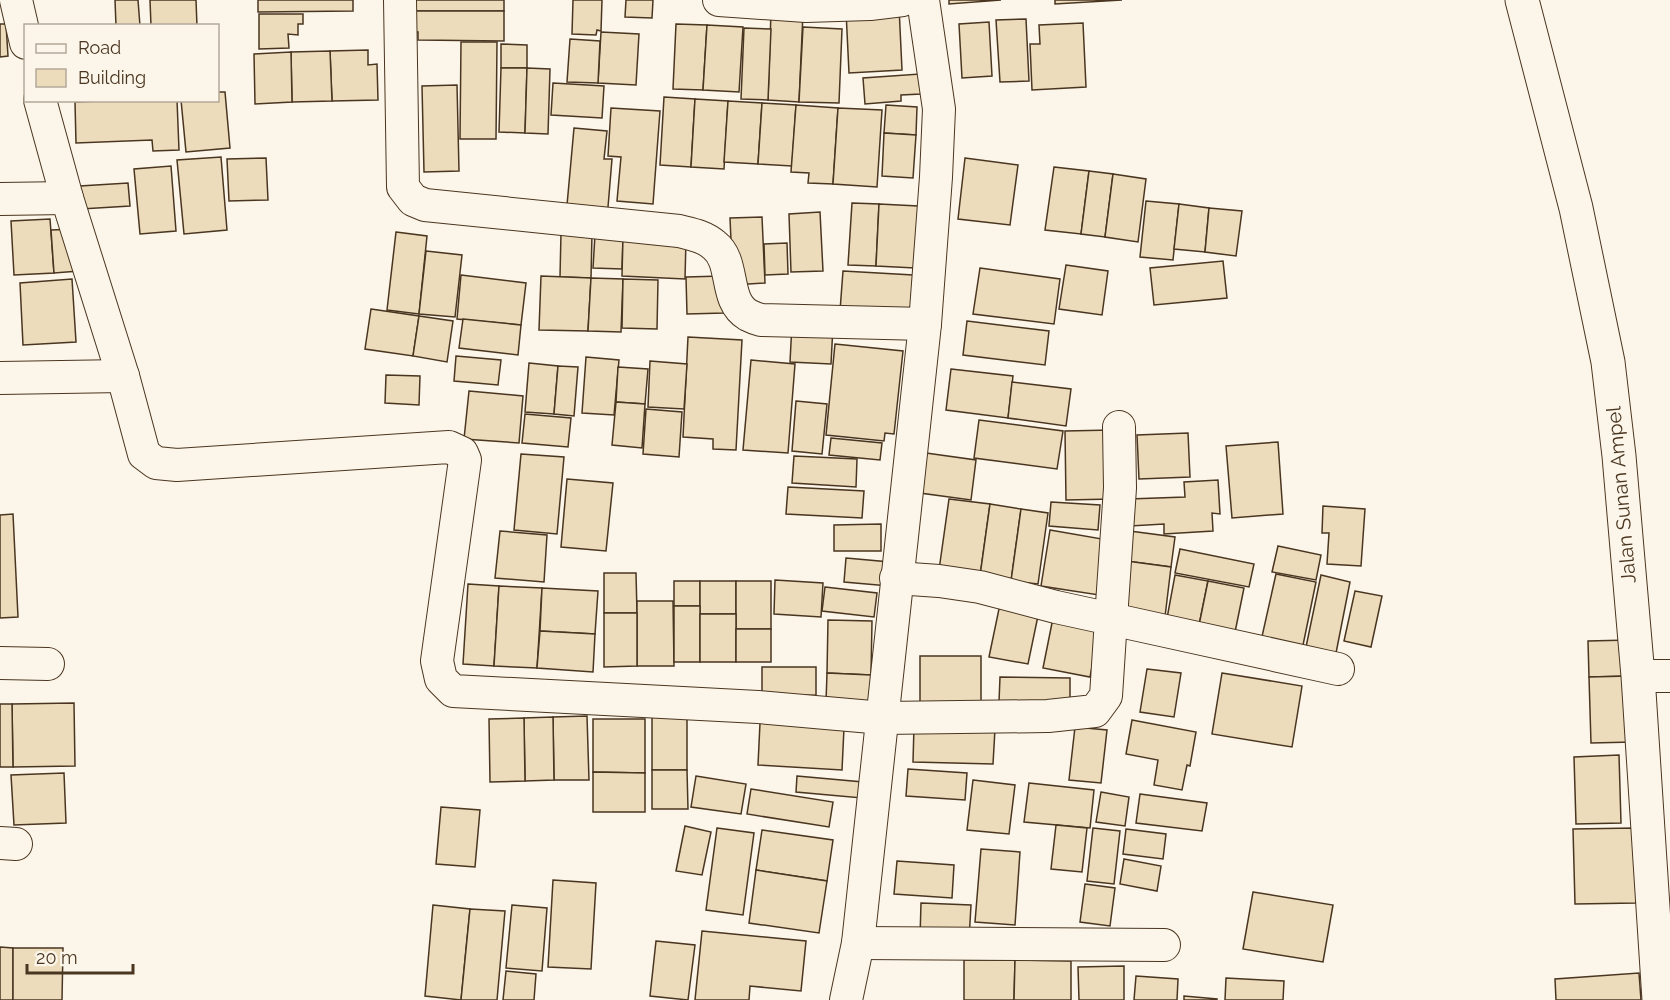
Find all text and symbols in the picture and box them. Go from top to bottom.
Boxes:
legend [24,24,219,102]
text: Road [78,37,121,58]
text: Building [78,67,146,88]
street label: Jalan Sunan Ampel [1601,405,1641,585]
scale bar [27,937,134,975]
text: 20 m [36,947,78,968]

